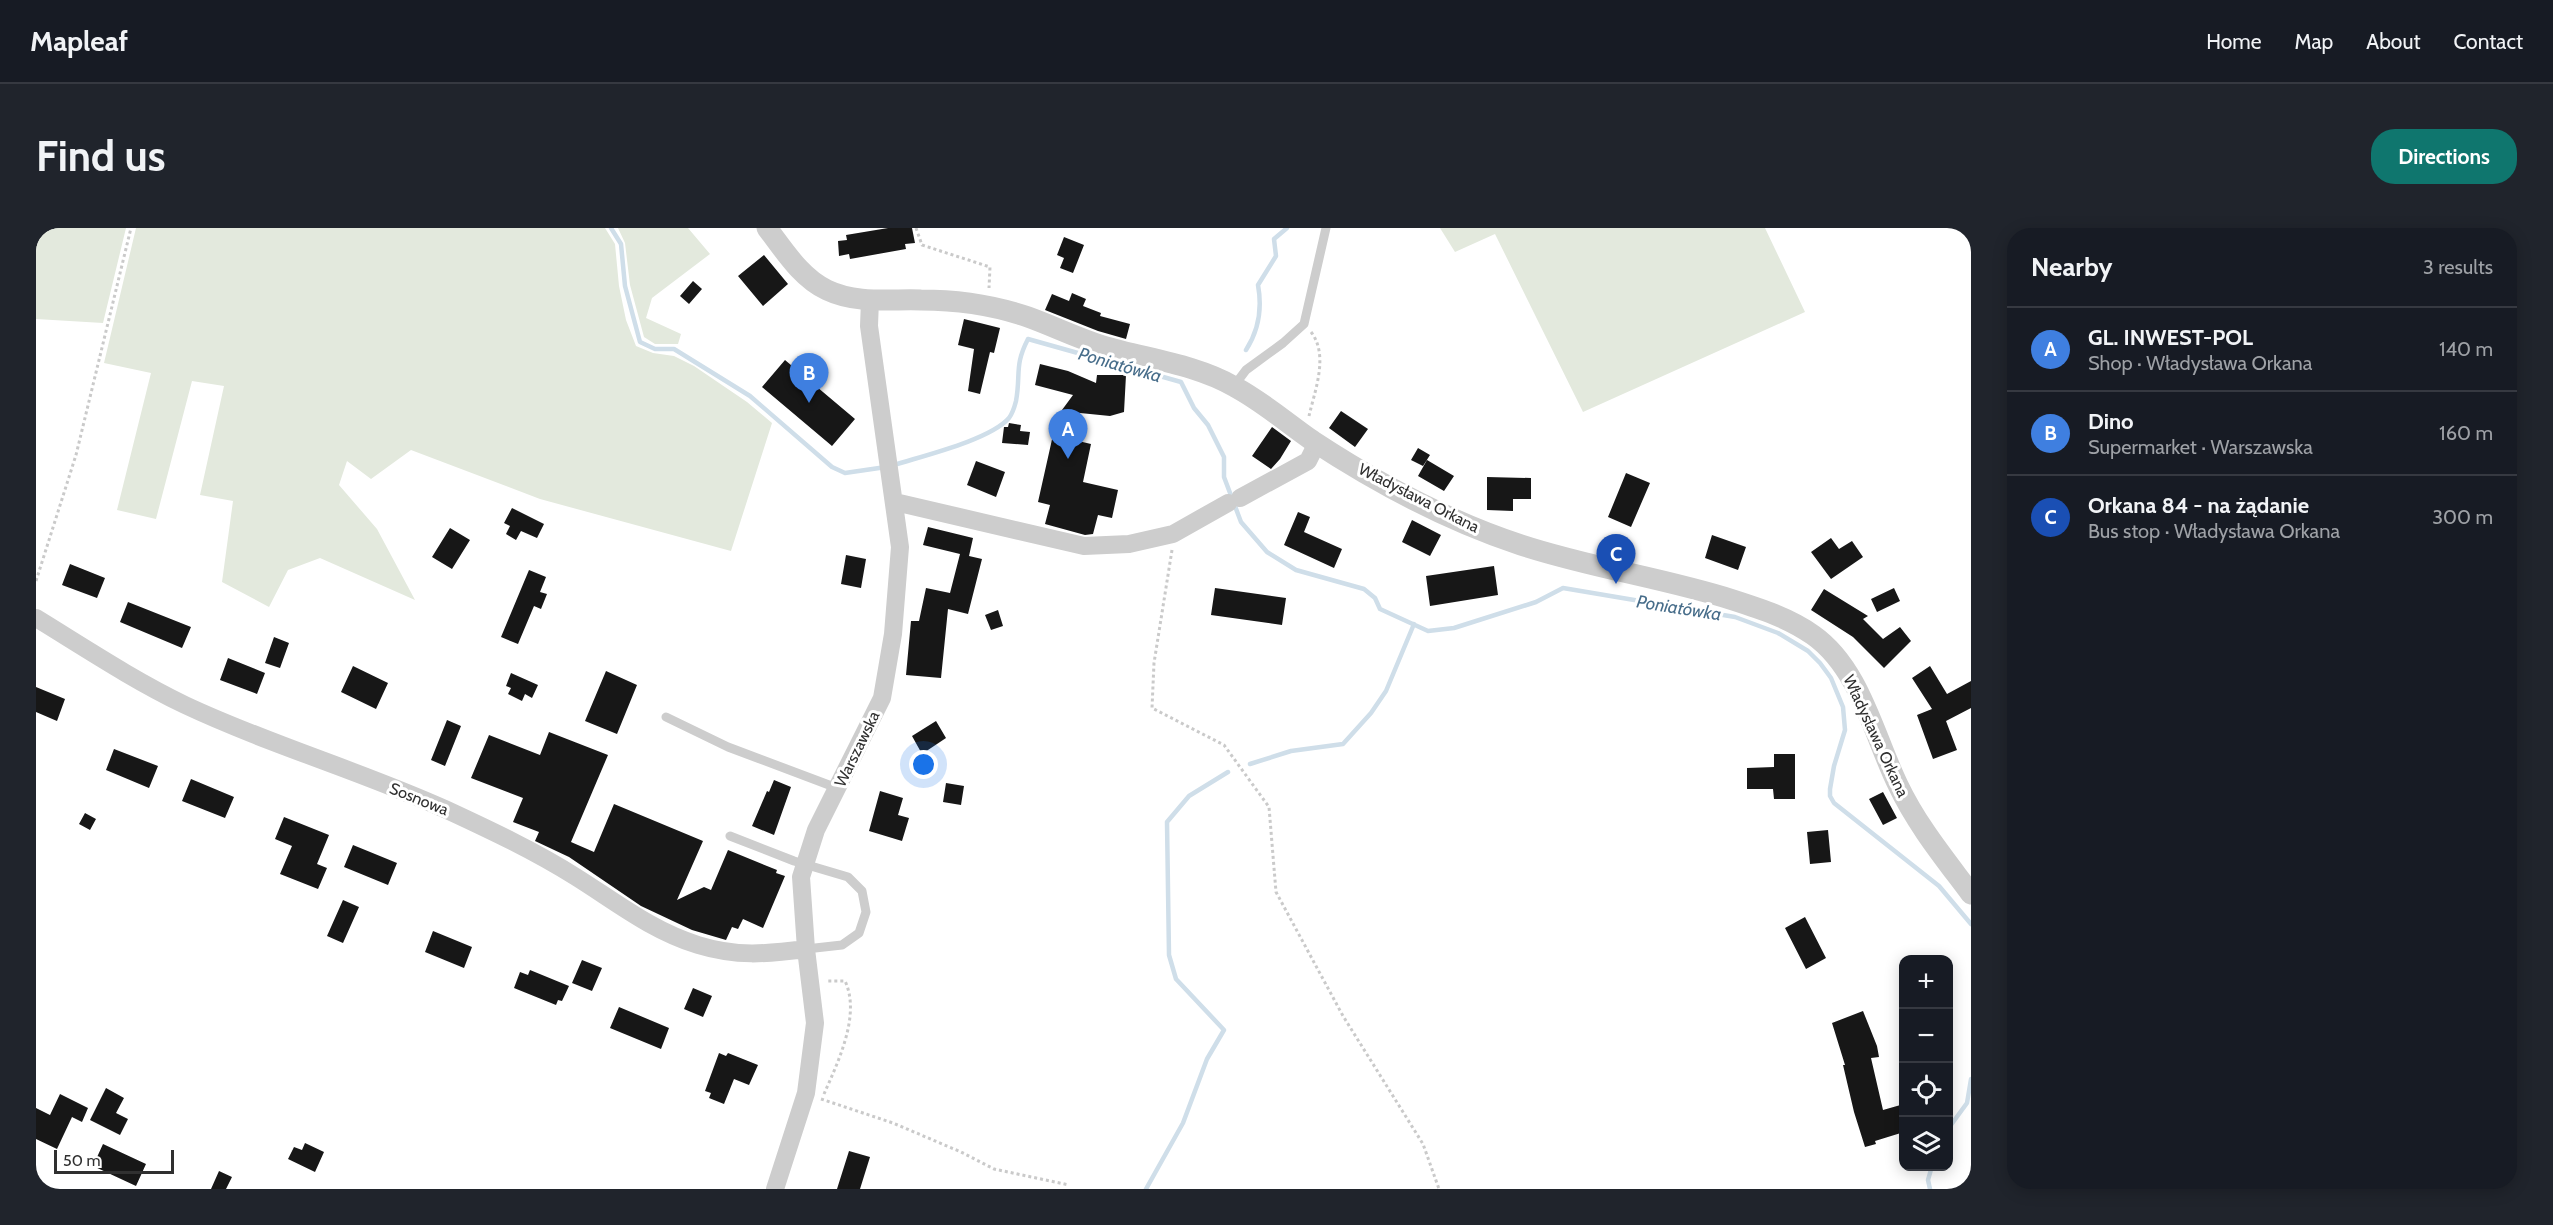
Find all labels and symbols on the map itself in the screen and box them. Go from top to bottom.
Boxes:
water label: Poniatówka [1076,343,1164,387]
pin: B [790,354,828,403]
pin: A [1048,410,1088,459]
street label: Władysława Orkana [1356,459,1483,537]
pin: C [1596,534,1636,584]
water label: Poniatówka [1635,590,1723,626]
street label: Władysława Orkana [1839,672,1913,800]
street label: Warszawska [831,708,884,790]
your location [909,750,938,779]
street label: Sosnowa [387,779,451,819]
scale bar [54,1147,174,1174]

